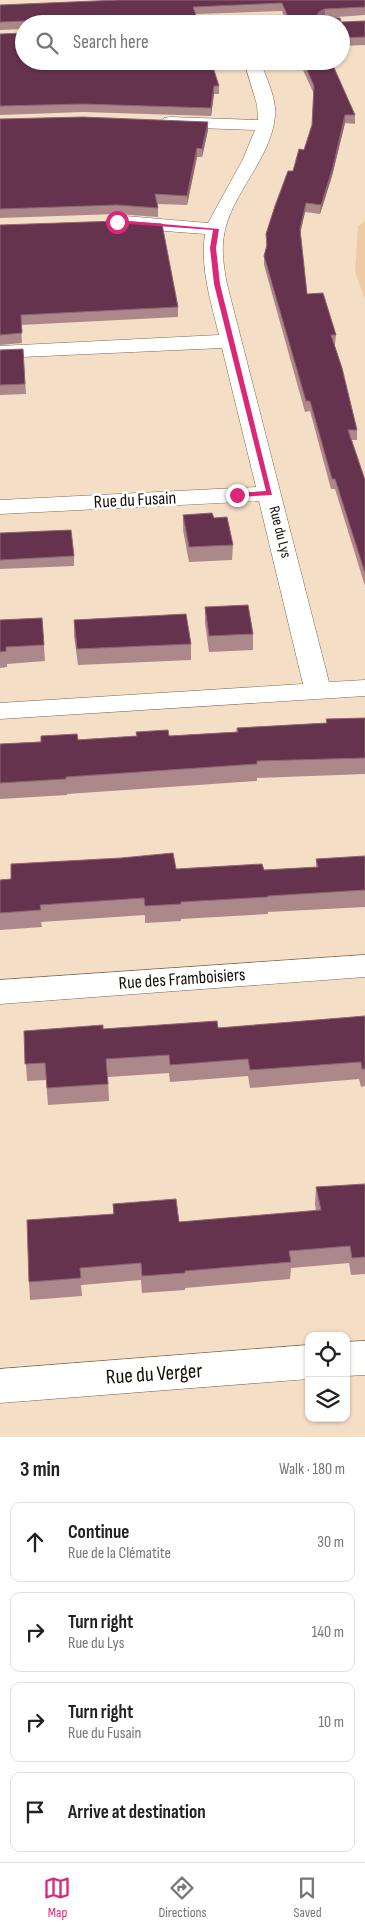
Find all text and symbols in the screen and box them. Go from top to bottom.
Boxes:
search box [15,15,350,70]
icon: search [33,29,61,57]
text: Search here [73,31,149,54]
route start [106,211,129,234]
route end [226,484,249,507]
street label: Rue du Fusain [93,487,177,513]
street label: Rue du Lys [264,504,296,560]
street label: Rue des Framboisiers [118,964,246,994]
map controls [305,1332,350,1422]
button: locate [305,1332,350,1377]
street label: Rue du Verger [105,1358,203,1390]
button: layers [305,1377,350,1422]
text: 3 min [20,1457,60,1482]
text: Walk · 180 m [279,1460,345,1479]
text: Continue [68,1521,129,1544]
icon: ahead [21,1528,49,1556]
text: 30 m [317,1533,344,1552]
text: Rue de la Clématite [68,1544,171,1563]
text: Turn right [68,1611,133,1634]
icon: right [21,1618,49,1646]
text: 140 m [312,1623,344,1642]
text: Rue du Lys [68,1634,124,1653]
text: Turn right [68,1701,133,1724]
icon: right [21,1708,49,1736]
text: 10 m [318,1713,344,1732]
text: Rue du Fusain [68,1724,141,1743]
icon: arrive [21,1798,49,1826]
text: Arrive at destination [68,1801,206,1824]
tab: Map [43,1874,71,1921]
tab: Directions [158,1874,207,1921]
tab: Saved [293,1874,322,1921]

